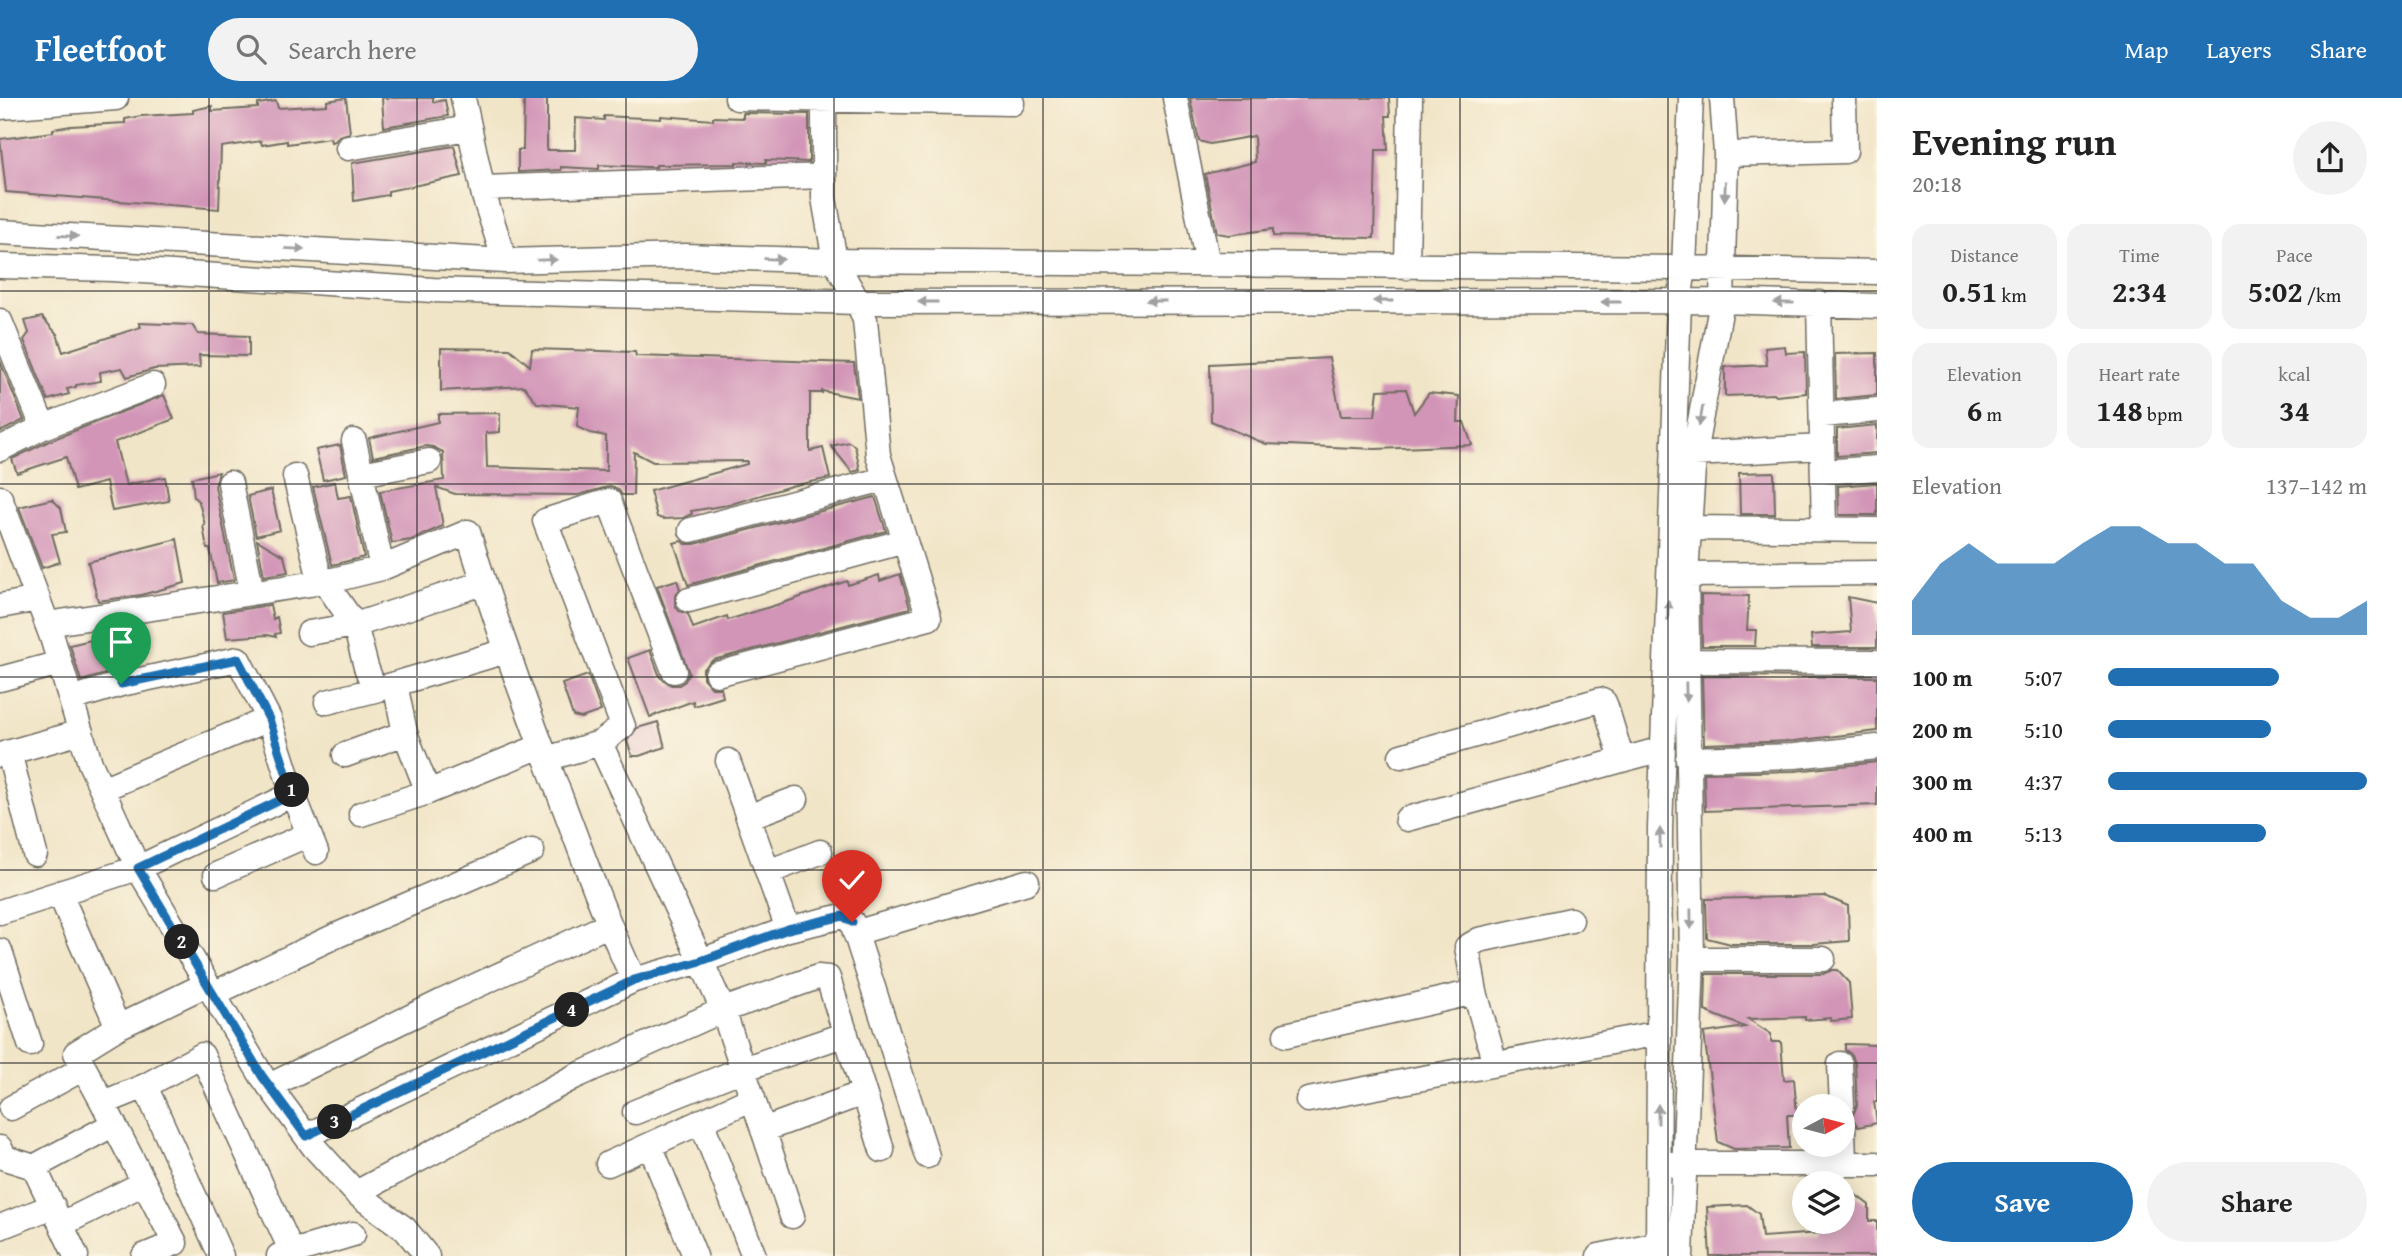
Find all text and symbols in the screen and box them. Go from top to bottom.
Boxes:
search box [208,18,698,81]
text: Fleetfoot [35,25,166,73]
icon: search [232,30,270,68]
text: Search here [288,30,417,69]
text: Map [2125,32,2168,67]
text: Layers [2206,32,2272,67]
text: Share [2310,32,2367,67]
text: Evening run [1912,113,2116,169]
button: share [2293,121,2367,195]
text: 20:18 [1912,167,1962,200]
one-way arrow [1719,180,1730,202]
one-way arrow [57,231,79,242]
text: Distance [1950,241,2019,269]
text: Time [2119,241,2160,269]
text: Pace [2276,241,2313,269]
one-way arrow [285,243,307,254]
one-way arrow [536,254,558,265]
one-way arrow [764,254,786,265]
text: 0.51 [1942,269,1997,313]
text: 2:34 [2112,269,2167,313]
text: 5:02 [2248,269,2303,313]
text: km [1997,281,2027,309]
text: /km [2303,281,2341,309]
one-way arrow [1144,295,1166,307]
one-way arrow [1372,295,1394,307]
one-way arrow [917,296,939,308]
one-way arrow [1599,296,1621,308]
one-way arrow [1773,297,1795,308]
text: Elevation [1947,360,2022,388]
text: Heart rate [2099,360,2180,388]
text: kcal [2278,360,2311,388]
text: 6 [1967,388,1982,432]
text: 148 [2096,388,2143,432]
text: 34 [2279,388,2310,432]
text: m [1982,400,2002,428]
text: bpm [2143,400,2183,428]
one-way arrow [1695,405,1706,427]
text: Elevation [1912,469,2002,502]
text: 137–142 m [2266,469,2367,502]
one-way arrow [1662,599,1673,621]
pin [91,612,151,684]
icon: arrive [102,623,140,661]
text: 100 m [1912,661,1973,694]
text: 5:07 [2024,661,2063,694]
one-way arrow [1681,681,1692,703]
text: 200 m [1912,713,1973,746]
text: 5:10 [2024,713,2063,746]
text: 300 m [1912,765,1973,798]
text: 4:37 [2024,765,2063,798]
pin: 1 [274,772,310,808]
text: 1 [287,775,296,803]
text: 400 m [1912,817,1973,850]
text: 5:13 [2024,817,2063,850]
one-way arrow [1654,827,1666,849]
pin [822,850,882,922]
icon: check [833,861,871,899]
one-way arrow [1685,908,1697,930]
pin: 2 [164,924,200,960]
text: 2 [177,927,186,955]
pin: 4 [554,992,590,1028]
text: 4 [567,995,576,1023]
north arrow [1792,1094,1855,1157]
map controls [1792,1094,1855,1234]
one-way arrow [1653,1103,1664,1125]
pin: 3 [318,1104,352,1140]
text: 3 [330,1107,339,1135]
button: Save [1912,1162,2133,1242]
button: Share [2147,1162,2367,1242]
button: layers [1792,1171,1855,1234]

